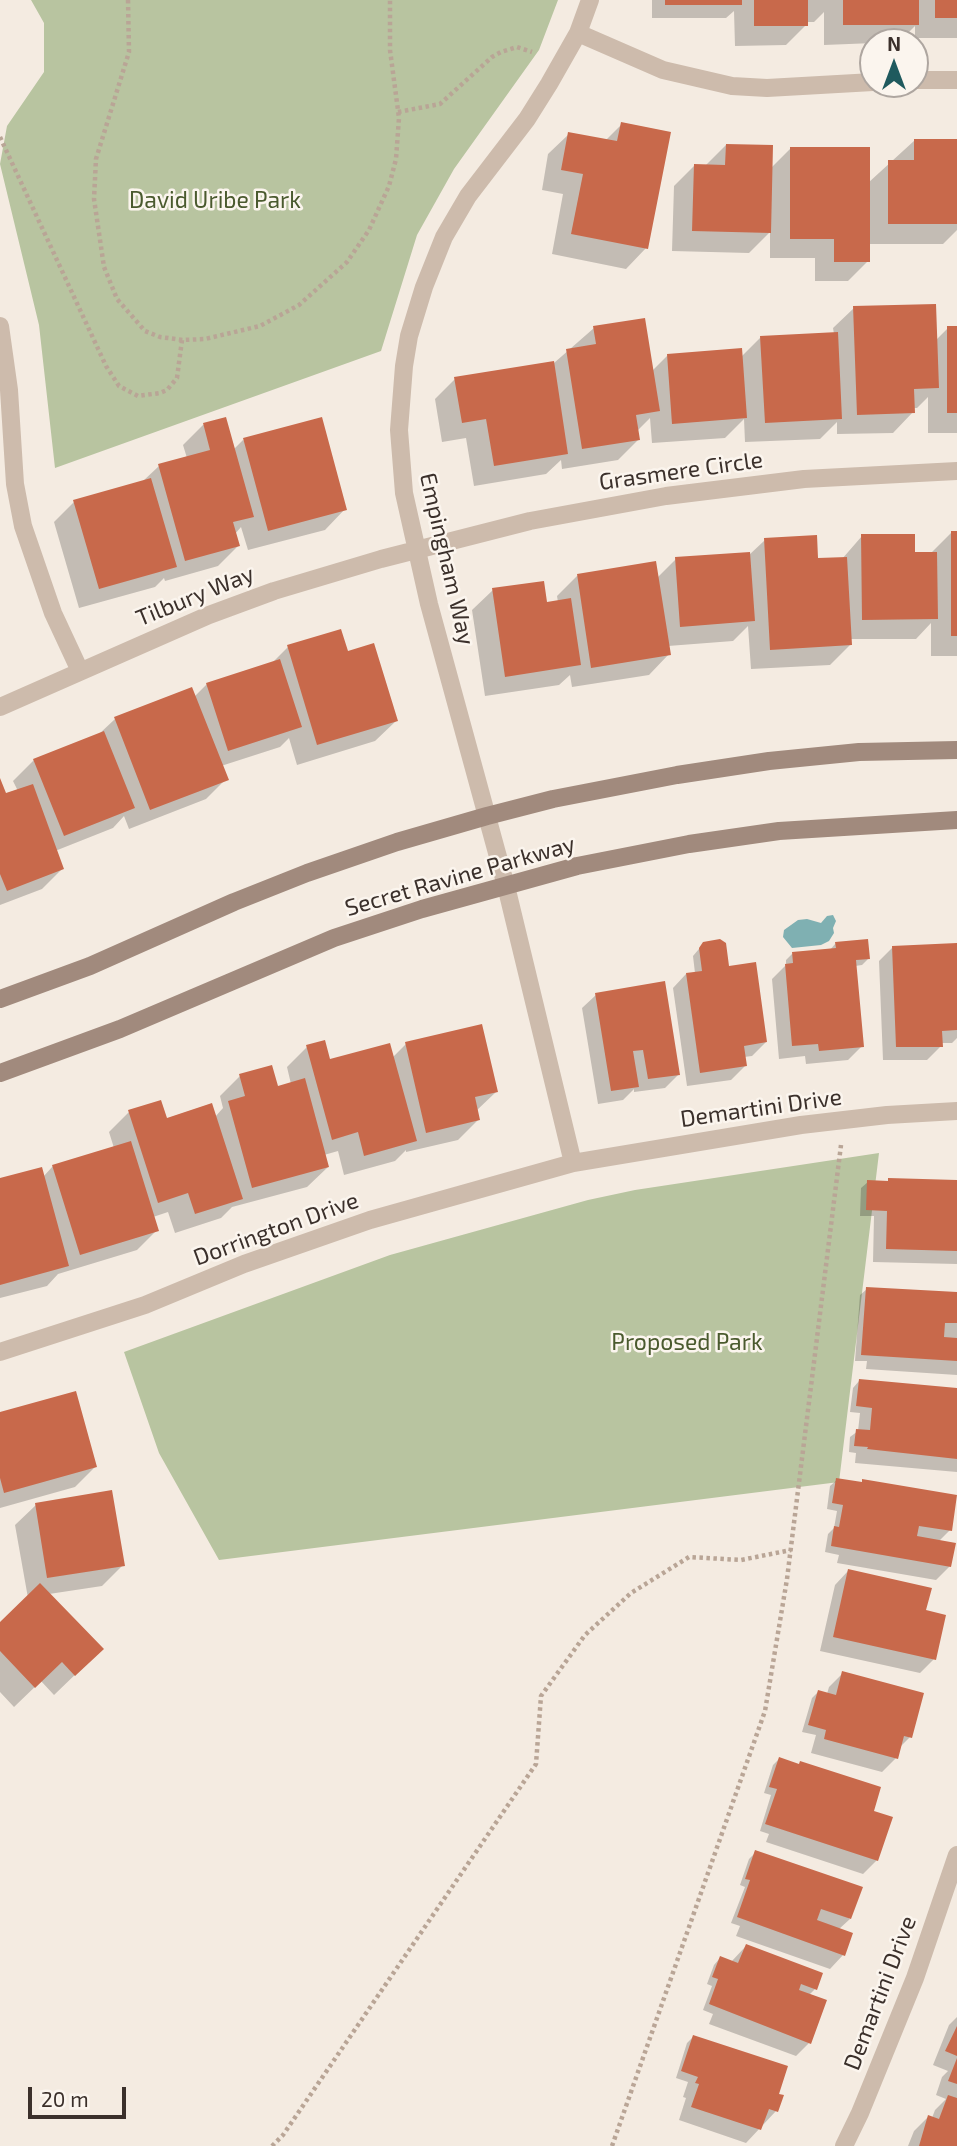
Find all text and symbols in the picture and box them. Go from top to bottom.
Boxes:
north arrow [859,28,929,98]
text: N [887,32,901,55]
park label: David Uribe Park [129,186,301,214]
street label: Grasmere Circle [597,446,765,496]
street label: Empingham Way [414,470,480,648]
street label: Tilbury Way [132,560,258,632]
street label: Secret Ravine Parkway [342,830,578,922]
street label: Demartini Drive [678,1083,844,1133]
street label: Dorrington Drive [190,1186,362,1272]
park label: Proposed Park [611,1328,763,1356]
street label: Demartini Drive [838,1912,922,2074]
scale bar [32,2072,130,2116]
text: 20 m [41,2086,89,2111]

